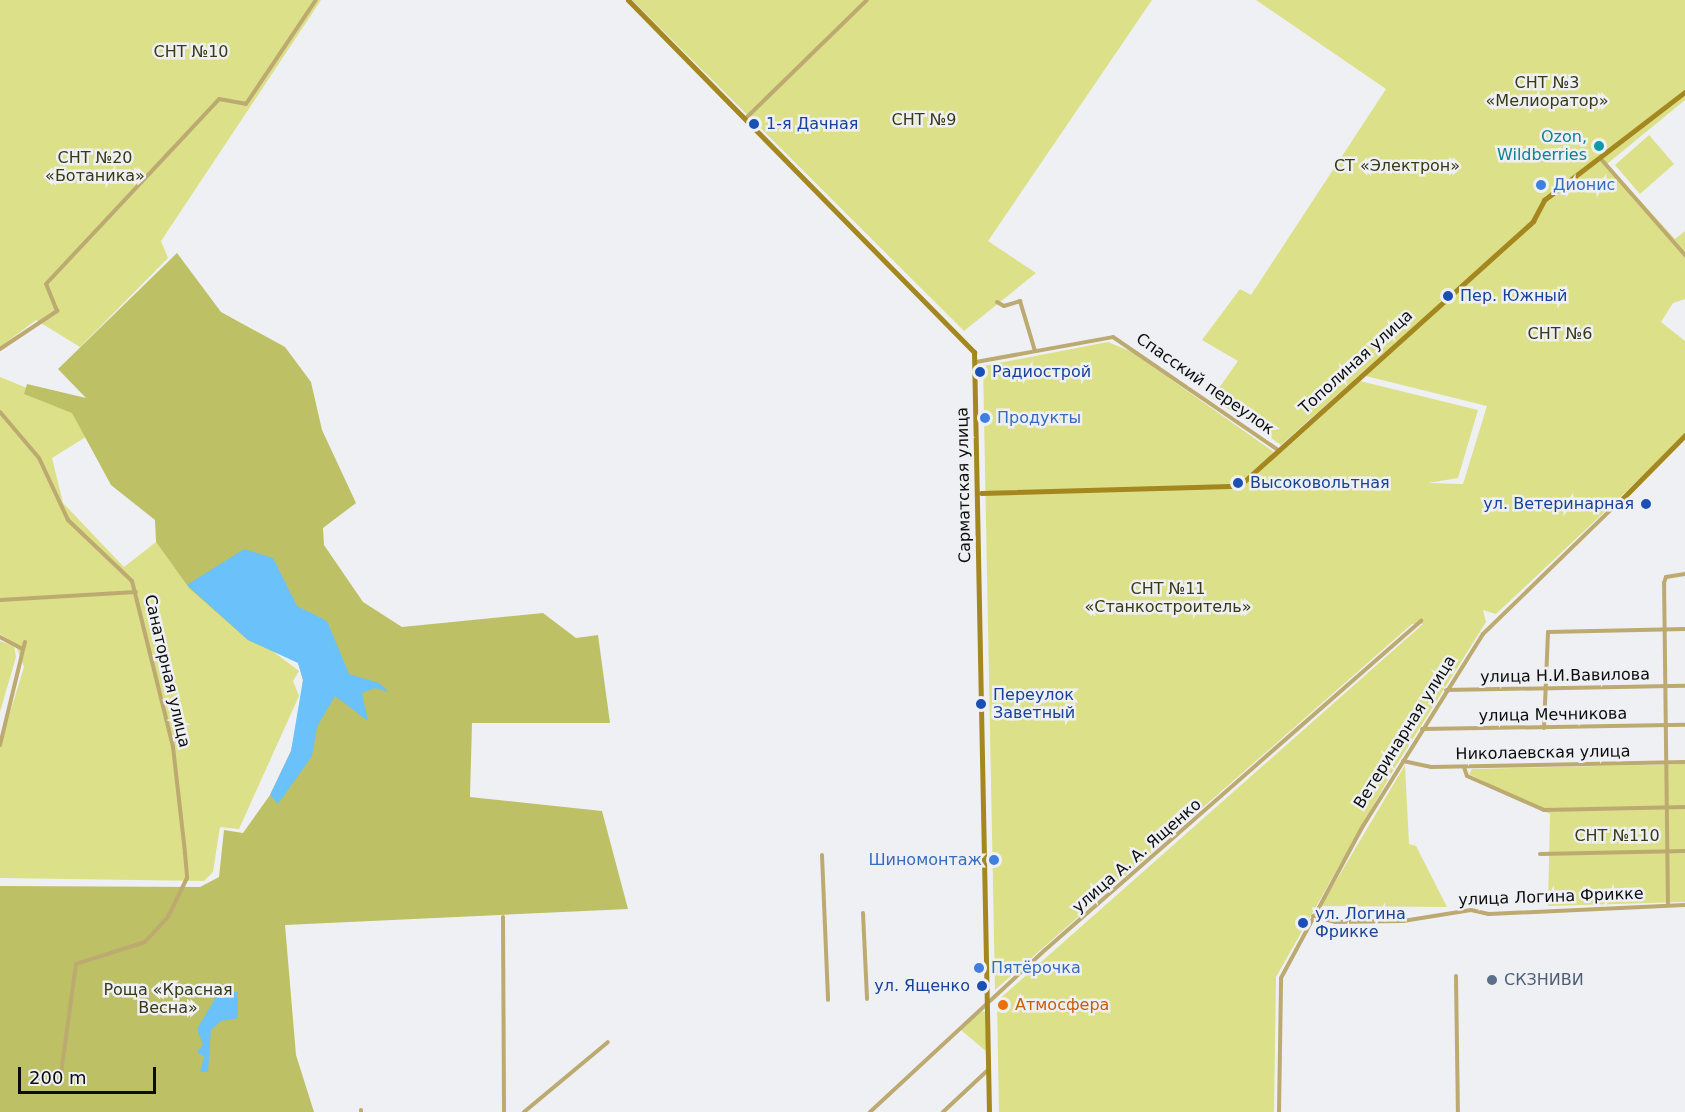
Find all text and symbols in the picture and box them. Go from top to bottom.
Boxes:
park label: СНТ №10 [153,42,229,62]
park label: СНТ №3 «Мелиоратор» [1486,73,1608,111]
park label: СНТ №9 [892,110,956,130]
place label: 1-я Дачная [766,114,858,134]
marker: 1-я Дачная [747,117,761,131]
place label: Ozon, Wildberries [1497,127,1587,165]
marker: Ozon, Wildberries [1592,139,1606,153]
park label: СНТ №20 «Ботаника» [45,148,145,186]
park label: СТ «Электрон» [1334,156,1460,176]
place label: Дионис [1553,175,1615,195]
marker: Дионис [1534,178,1548,192]
place label: Пер. Южный [1460,286,1567,306]
marker: Пер. Южный [1441,289,1455,303]
street label: Тополиная улица [1295,306,1417,418]
park label: СНТ №6 [1528,324,1592,344]
street label: Спасский переулок [1132,329,1278,439]
place label: Радиострой [992,362,1091,382]
marker: Радиострой [973,365,987,379]
street label: Сарматская улица [953,407,975,563]
place label: Продукты [997,408,1081,428]
marker: Продукты [978,411,992,425]
place label: Высоковольтная [1250,473,1390,493]
marker: Высоковольтная [1231,476,1245,490]
place label: ул. Ветеринарная [1483,494,1634,514]
marker: ул. Ветеринарная [1639,497,1653,511]
park label: СНТ №11 «Станкостроитель» [1084,579,1252,617]
street label: Санаторная улица [140,593,194,749]
street label: Ветеринарная улица [1350,652,1460,812]
street label: улица Н.И.Вавилова [1480,665,1650,687]
place label: Переулок Заветный [993,685,1075,723]
marker: Переулок Заветный [974,697,988,711]
street label: улица Мечникова [1479,704,1627,726]
street label: Николаевская улица [1455,742,1631,764]
street label: улица А. А. Ященко [1069,795,1205,917]
park label: СНТ №110 [1574,826,1660,846]
place label: Шиномонтаж [868,850,982,870]
marker: Шиномонтаж [987,853,1001,867]
street label: улица Логина Фрикке [1458,884,1644,910]
place label: ул. Логина Фрикке [1315,904,1406,942]
marker: ул. Логина Фрикке [1296,916,1310,930]
place label: Пятёрочка [991,958,1081,978]
marker: Пятёрочка [972,961,986,975]
place label: СКЗНИВИ [1504,970,1584,990]
marker: СКЗНИВИ [1485,973,1499,987]
place label: ул. Ященко [874,976,970,996]
marker: ул. Ященко [975,979,989,993]
park label: Роща «Красная Весна» [103,980,233,1018]
place label: Атмосфера [1015,995,1109,1015]
marker: Атмосфера [996,998,1010,1012]
scale bar [21,1055,159,1093]
text: 200 m [29,1067,87,1088]

